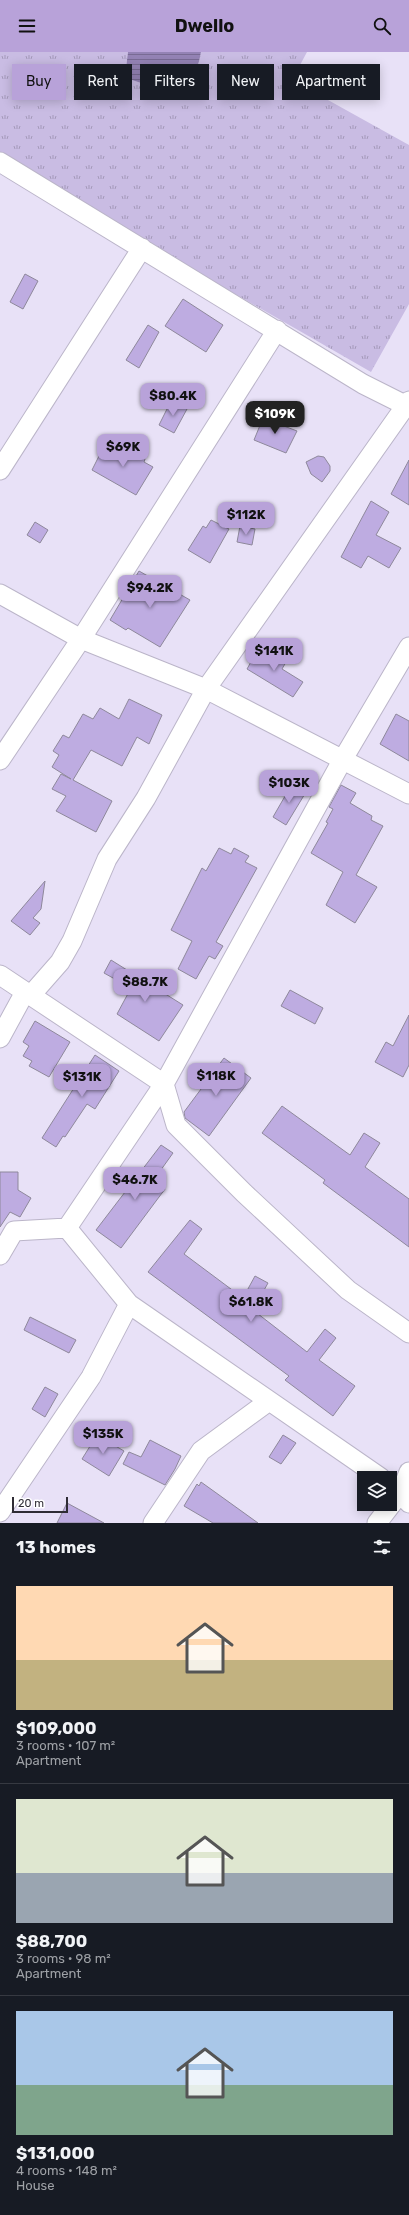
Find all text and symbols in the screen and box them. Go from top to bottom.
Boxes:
icon: menu [16,15,38,37]
text: Dwello [175,15,234,37]
icon: search [371,15,393,37]
chip: Buy [12,64,66,100]
chip: Rent [74,64,132,100]
chip: Filters [140,64,209,100]
chip: New [217,64,274,100]
chip: Apartment [282,64,380,100]
pin: $80.4K [140,383,206,417]
text: $80.4K [149,388,197,403]
pin: $109K [247,401,303,435]
text: $109K [255,406,295,421]
pin: $69K [99,434,147,468]
text: $69K [106,439,140,454]
pin: $112K [218,502,274,536]
text: $112K [227,507,265,522]
pin: $94.2K [117,575,183,609]
text: $94.2K [127,580,173,595]
pin: $141K [246,638,302,672]
text: $141K [255,643,293,658]
pin: $103K [261,770,317,804]
text: $103K [268,775,310,790]
pin: $88.7K [112,969,178,1003]
text: $88.7K [122,974,168,989]
pin: $118K [188,1063,244,1097]
pin: $131K [54,1064,110,1098]
text: $118K [196,1068,236,1083]
text: $131K [63,1069,101,1084]
pin: $46.7K [102,1167,168,1201]
text: $46.7K [112,1172,158,1187]
pin: $61.8K [218,1289,284,1323]
text: $61.8K [229,1294,273,1309]
pin: $135K [75,1421,131,1455]
text: $135K [83,1426,123,1441]
map controls [357,1471,397,1511]
button: layers [357,1471,397,1511]
scale bar [12,1495,68,1514]
text: 20 m [18,1497,44,1510]
icon: filters [371,1536,393,1558]
text: 13 homes [16,1537,96,1557]
icon: home [169,1612,241,1684]
text: $109,000 [16,1718,97,1738]
text: 3 rooms · 107 m² [16,1738,115,1753]
text: Apartment [16,1753,81,1768]
icon: home [169,1825,241,1897]
text: $88,700 [16,1931,87,1951]
text: 3 rooms · 98 m² [16,1951,111,1966]
text: Apartment [16,1966,81,1981]
icon: home [169,2037,241,2109]
text: $131,000 [16,2143,95,2163]
text: 4 rooms · 148 m² [16,2163,117,2178]
text: House [16,2178,54,2193]

